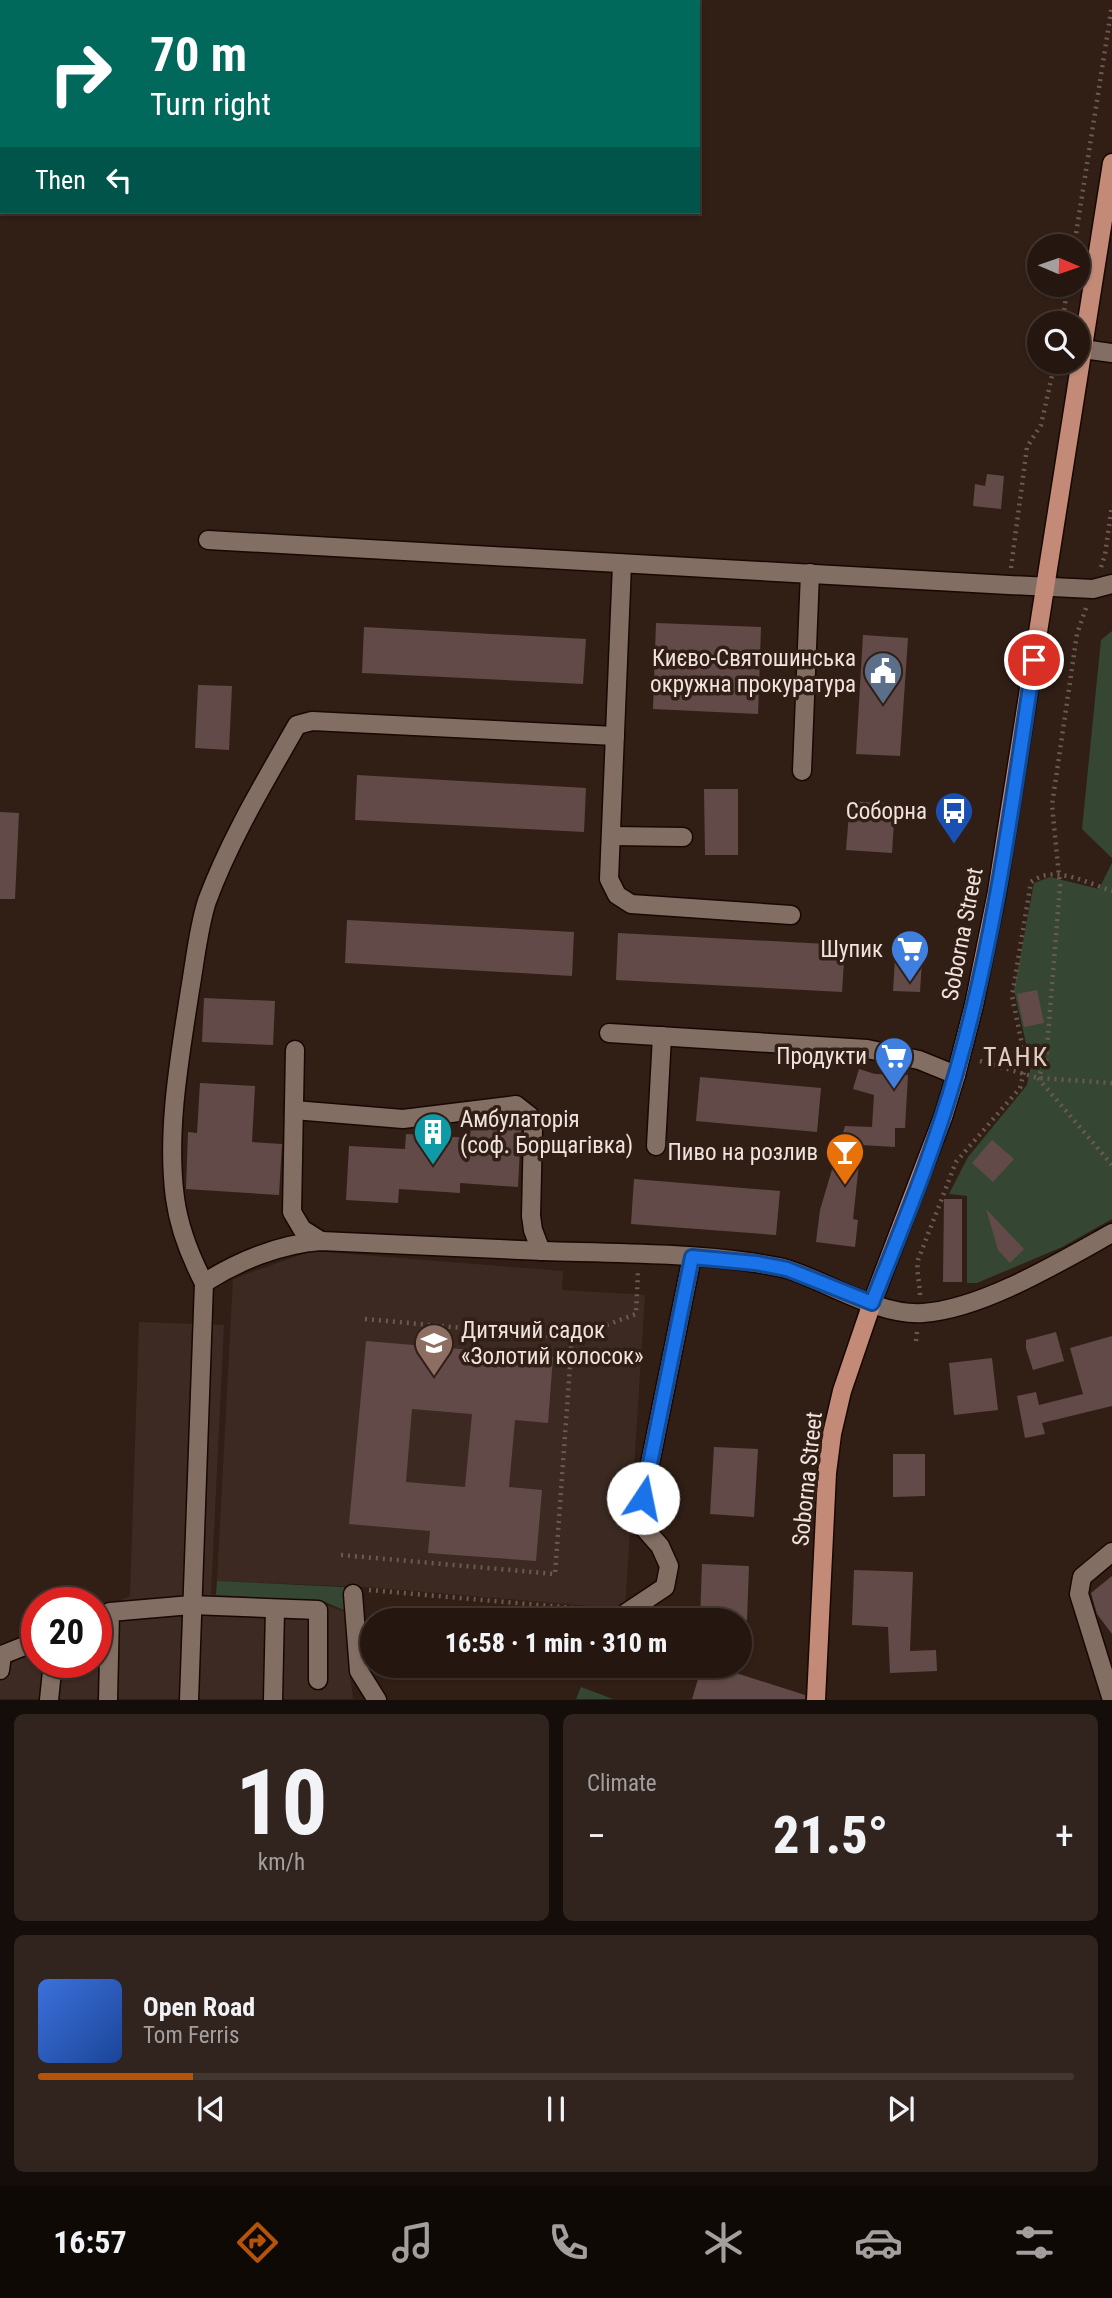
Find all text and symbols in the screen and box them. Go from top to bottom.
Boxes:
text: 70 m [150,26,247,83]
icon: right [35,28,126,119]
text: Turn right [150,85,271,123]
icon: left [100,161,138,199]
text: Then [35,165,86,195]
north arrow [1027,234,1090,298]
map controls [1027,234,1090,374]
button: search [1027,311,1090,374]
pin [1004,630,1064,690]
icon: arrive [1015,641,1053,679]
place label: Києво-Святошинська окружна прокуратура [650,645,856,698]
public building icon: Києво-Святошинська окружна прокуратура [862,650,904,705]
bus stop icon: Соборна [933,790,975,845]
place label: Соборна [846,798,927,825]
street label: Soborna Street [936,865,989,1003]
supermarket icon: Шупик [889,928,931,983]
place label: Шупик [820,936,883,963]
supermarket icon: Продукти [873,1035,915,1090]
district label: ТАНК [983,1042,1049,1072]
place label: Продукти [776,1043,867,1070]
place label: Амбулаторія (соф. Борщагівка) [460,1106,633,1159]
building icon: Амбулаторія (соф. Борщагівка) [412,1111,454,1166]
bar icon: Пиво на розлив [824,1131,866,1186]
place label: Пиво на розлив [667,1139,818,1166]
place label: Дитячий садок «Золотий колосок» [461,1317,644,1370]
school or university icon: Дитячий садок «Золотий колосок» [413,1322,455,1377]
street label: Soborna Street [787,1411,828,1547]
position arrow [606,1461,680,1535]
speed limit sign: 20 [21,1587,112,1678]
text: 16:58 · 1 min · 310 m [445,1628,667,1658]
text: 10 [236,1750,327,1856]
text: Climate [587,1770,657,1797]
text: 21.5° [773,1805,888,1866]
text: − [587,1814,606,1858]
text: + [1055,1814,1074,1858]
text: km/h [258,1849,305,1876]
text: Open Road [143,1992,255,2022]
text: Tom Ferris [143,2022,239,2049]
icon: previous [192,2090,230,2128]
icon: pause [537,2090,575,2128]
icon: next [882,2090,920,2128]
icon: directions [233,2218,282,2267]
icon: music [388,2218,437,2267]
icon: phone [544,2218,593,2267]
icon: climate [699,2218,748,2267]
icon: car [854,2218,903,2267]
icon: filters [1010,2218,1059,2267]
text: 16:57 [53,2223,127,2261]

